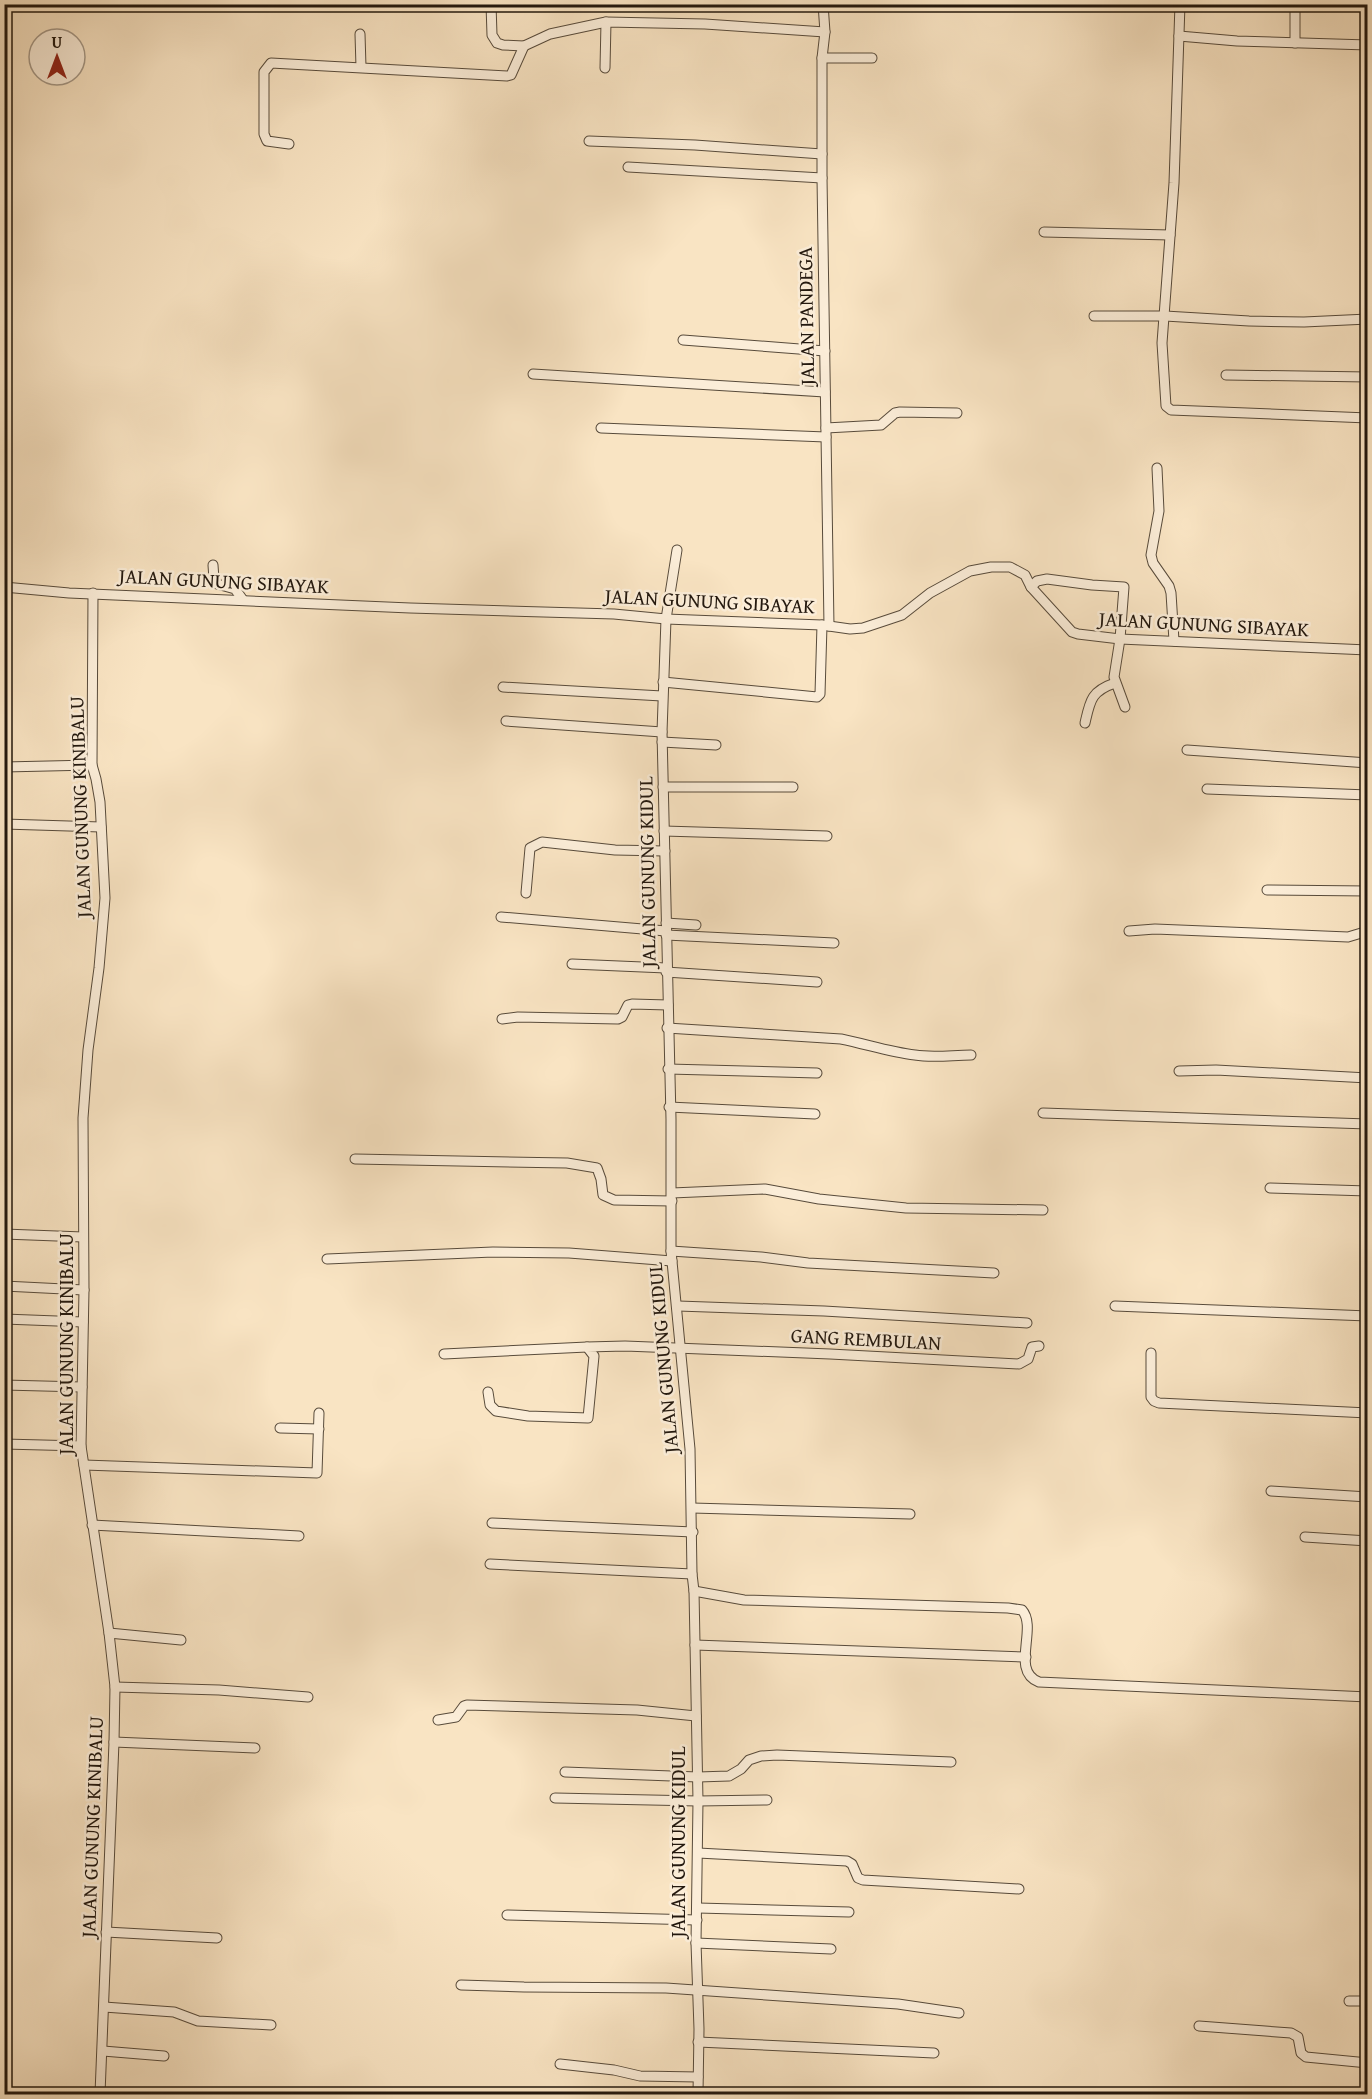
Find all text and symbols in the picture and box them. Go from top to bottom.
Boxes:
north arrow [27,27,87,87]
text: U [52,30,63,54]
street label: JALAN PANDEGA [790,246,821,389]
street label: JALAN GUNUNG SIBAYAK [115,560,330,600]
street label: JALAN GUNUNG SIBAYAK [601,580,816,620]
street label: JALAN GUNUNG SIBAYAK [1095,603,1310,643]
street label: JALAN GUNUNG KINIBALU [61,696,98,921]
street label: JALAN GUNUNG KIDUL [630,776,663,971]
street label: JALAN GUNUNG KINIBALU [51,1233,80,1458]
street label: JALAN GUNUNG KIDUL [640,1261,686,1458]
street label: GANG REMBULAN [790,1320,942,1357]
street label: JALAN GUNUNG KINIBALU [73,1716,110,1941]
street label: JALAN GUNUNG KIDUL [663,1746,692,1941]

